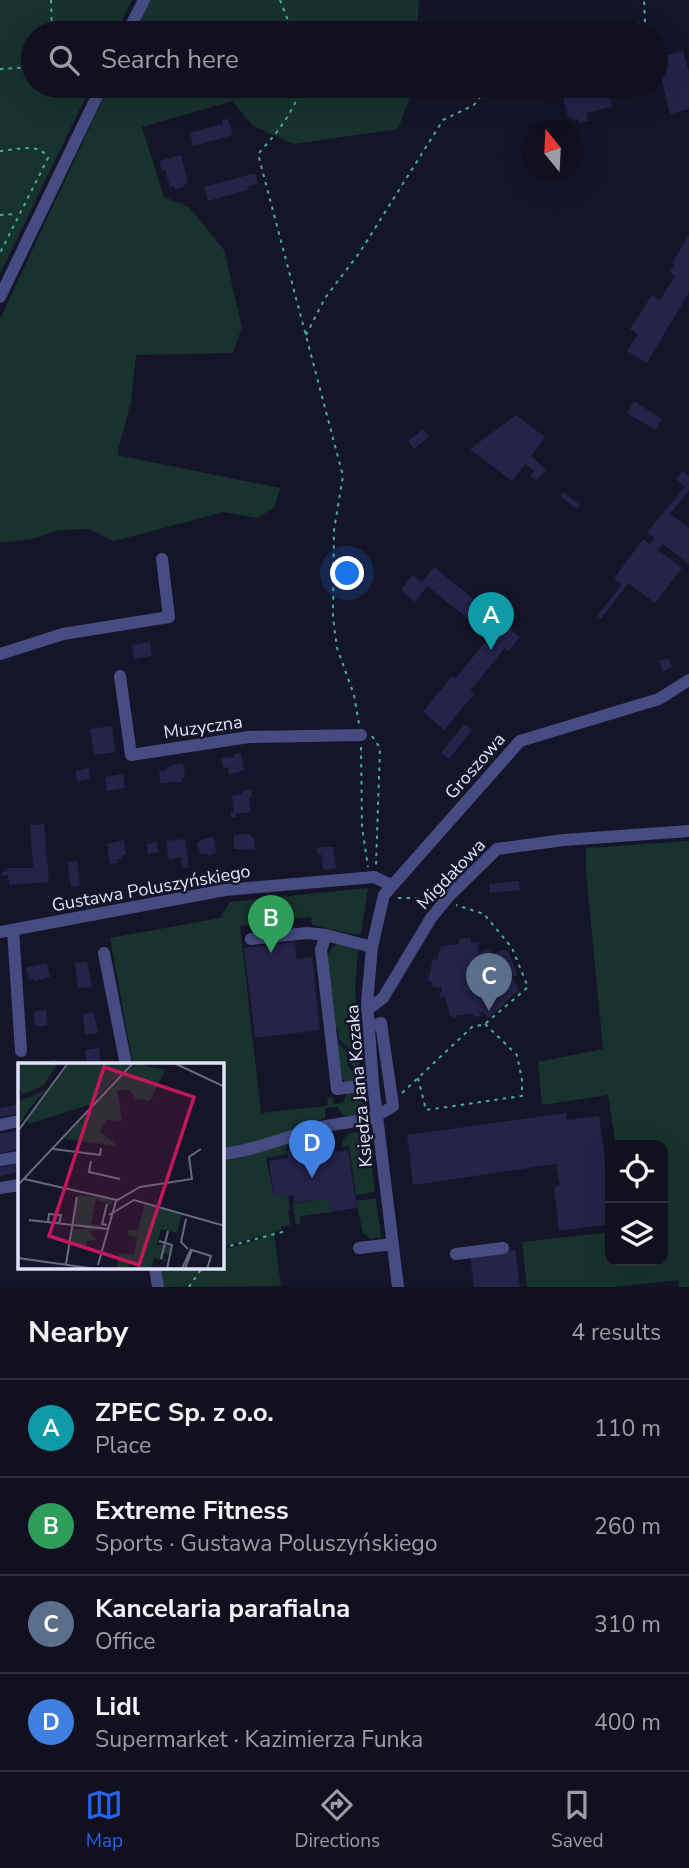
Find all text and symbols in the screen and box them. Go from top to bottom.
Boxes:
search box [21,21,668,98]
icon: search [45,41,83,79]
text: Search here [101,42,239,77]
north arrow [521,119,584,182]
your location [330,556,364,590]
pin: A [468,592,514,650]
street label: Muzyczna [162,710,244,744]
street label: Groszowa [440,728,510,804]
street label: Migdałowa [411,833,491,915]
street label: Gustawa Poluszyńskiego [50,859,252,917]
pin: B [248,895,294,953]
pin: C [466,953,512,1011]
street label: Księdza Jana Kozaka [340,1004,378,1168]
inset map [18,1063,224,1269]
pin: D [289,1120,335,1178]
map controls [605,1140,668,1266]
button: locate [605,1140,668,1203]
button: layers [605,1203,668,1266]
text: Nearby [28,1312,128,1353]
text: 4 results [571,1317,661,1348]
text: ZPEC Sp. z o.o. [95,1395,274,1430]
text: A [42,1413,60,1444]
text: 110 m [594,1413,661,1444]
text: Place [95,1430,151,1461]
text: Extreme Fitness [95,1493,289,1528]
text: B [43,1511,59,1542]
text: 260 m [594,1511,661,1542]
text: Sports · Gustawa Poluszyńskiego [95,1528,438,1559]
text: Kancelaria parafialna [95,1591,350,1626]
text: C [43,1609,59,1640]
text: 310 m [594,1609,661,1640]
text: Office [95,1626,155,1657]
text: Lidl [95,1689,140,1724]
text: D [42,1707,60,1738]
text: 400 m [594,1707,661,1738]
text: Supermarket · Kazimierza Funka [95,1724,423,1755]
tab: Map [85,1786,123,1854]
tab: Directions [294,1786,380,1854]
tab: Saved [551,1786,604,1854]

